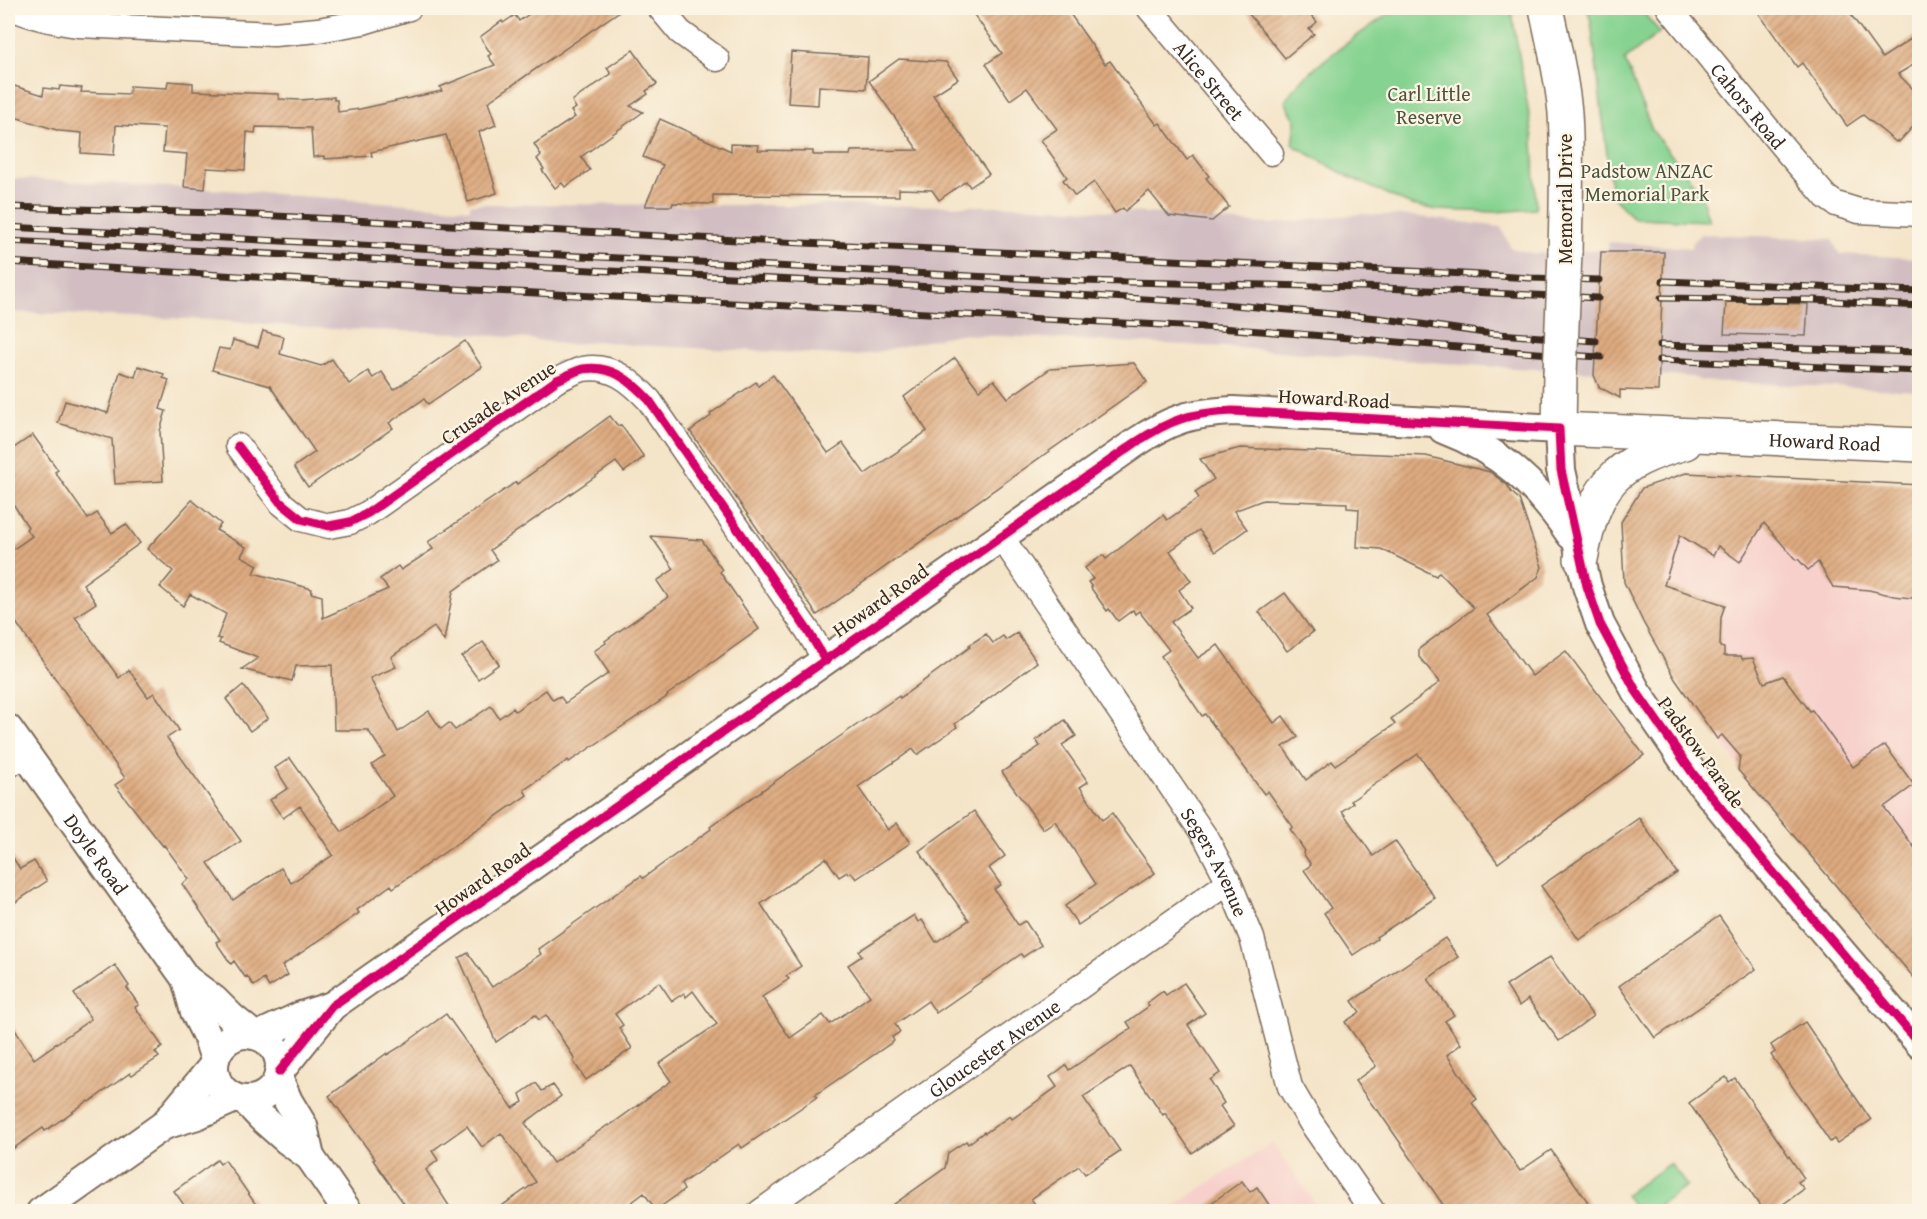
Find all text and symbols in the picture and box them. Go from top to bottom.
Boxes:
street label: Alice Street [1167,34,1252,126]
street label: Cahors Road [1705,56,1793,155]
park label: Carl Little Reserve [1387,79,1471,131]
street label: Memorial Drive [1550,134,1579,264]
park label: Padstow ANZAC Memorial Park [1581,156,1714,208]
street label: Crusade Avenue [435,353,561,451]
street label: Howard Road [1278,381,1391,415]
street label: Howard Road [1768,424,1881,458]
street label: Howard Road [826,556,934,644]
street label: Padstow Parade [1651,690,1753,814]
street label: Segers Avenue [1174,801,1256,921]
street label: Doyle Road [58,807,136,900]
street label: Howard Road [428,835,536,923]
street label: Gloucester Avenue [922,991,1066,1104]

